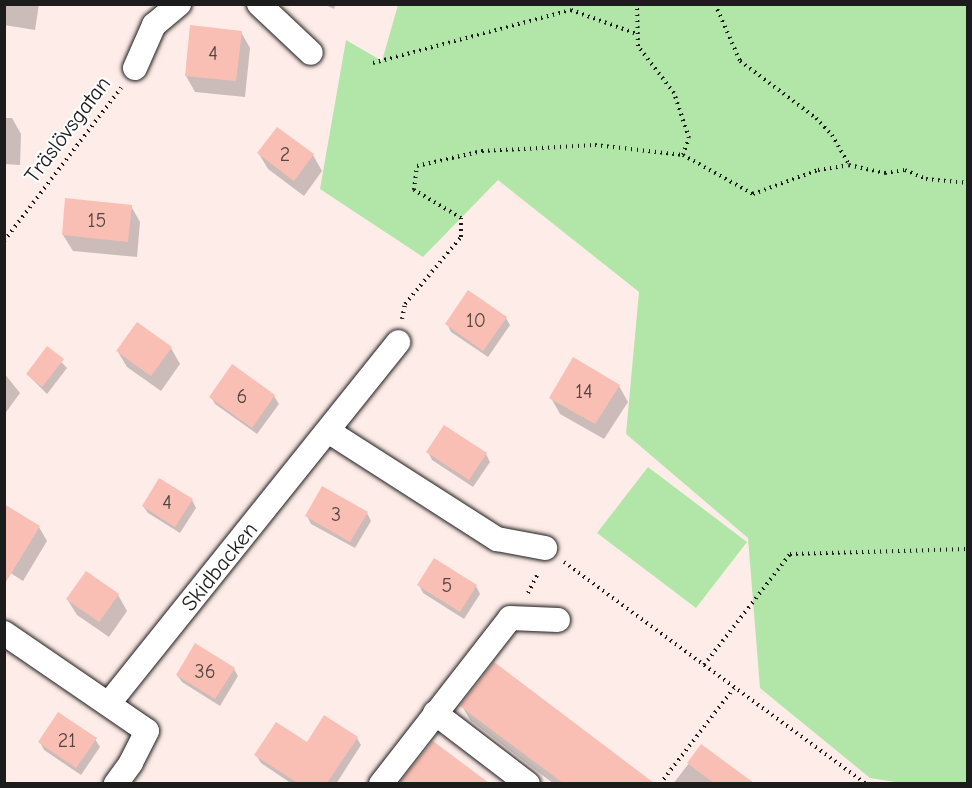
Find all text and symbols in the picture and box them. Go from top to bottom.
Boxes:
house number: 4 [208,41,218,65]
street label: Träslövsgatan [19,71,117,189]
house number: 2 [280,142,290,166]
house number: 15 [88,208,106,232]
house number: 10 [466,308,486,332]
house number: 14 [575,379,593,403]
house number: 6 [237,384,247,408]
house number: 4 [162,490,172,514]
house number: 3 [331,502,341,526]
street label: Skidbacken [176,517,264,617]
house number: 5 [442,573,452,597]
house number: 36 [195,659,215,683]
house number: 21 [58,728,76,752]

